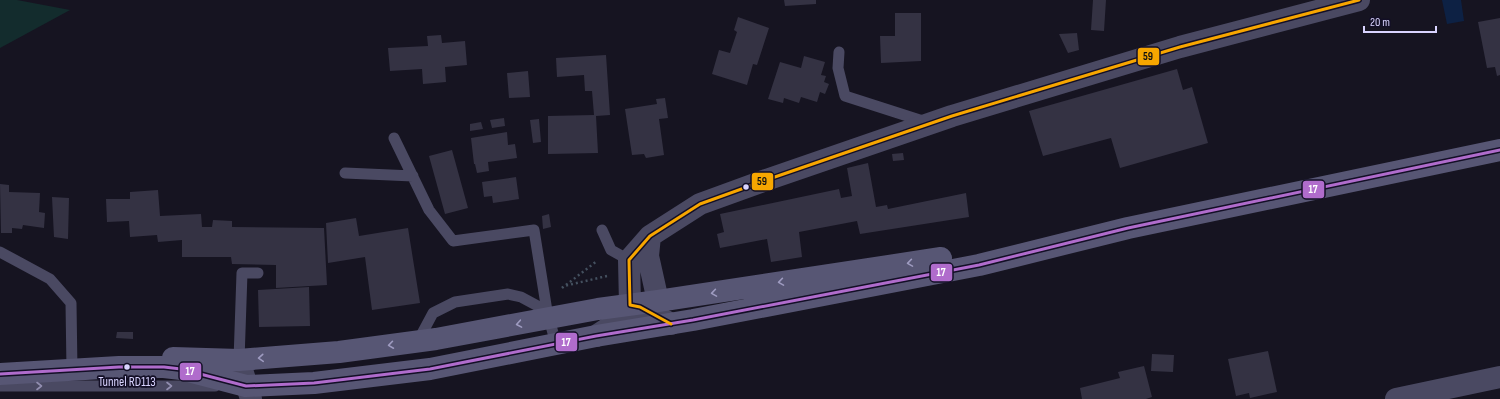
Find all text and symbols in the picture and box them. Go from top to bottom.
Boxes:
scale bar [1364,8,1436,34]
text: 20 m [1370,15,1390,30]
line badge: 59 [1137,47,1160,66]
text: 59 [1143,50,1153,63]
line badge: 59 [751,172,774,191]
text: 59 [757,175,767,188]
line badge: 17 [1302,180,1325,199]
unlabelled marker [741,182,751,192]
text: 17 [1308,183,1318,196]
one-way arrow [906,258,913,267]
line badge: 17 [930,263,953,282]
text: 17 [936,266,946,279]
one-way arrow [778,277,784,286]
one-way arrow [711,288,717,297]
one-way arrow [516,319,522,328]
line badge: 17 [555,332,578,352]
text: 17 [561,336,571,349]
one-way arrow [388,340,394,349]
one-way arrow [258,354,264,363]
marker: Tunnel RD113 [122,362,132,372]
line badge: 17 [179,362,202,381]
text: 17 [185,365,195,378]
place label: Tunnel RD113 [98,374,156,390]
one-way arrow [36,382,42,390]
one-way arrow [166,382,172,390]

